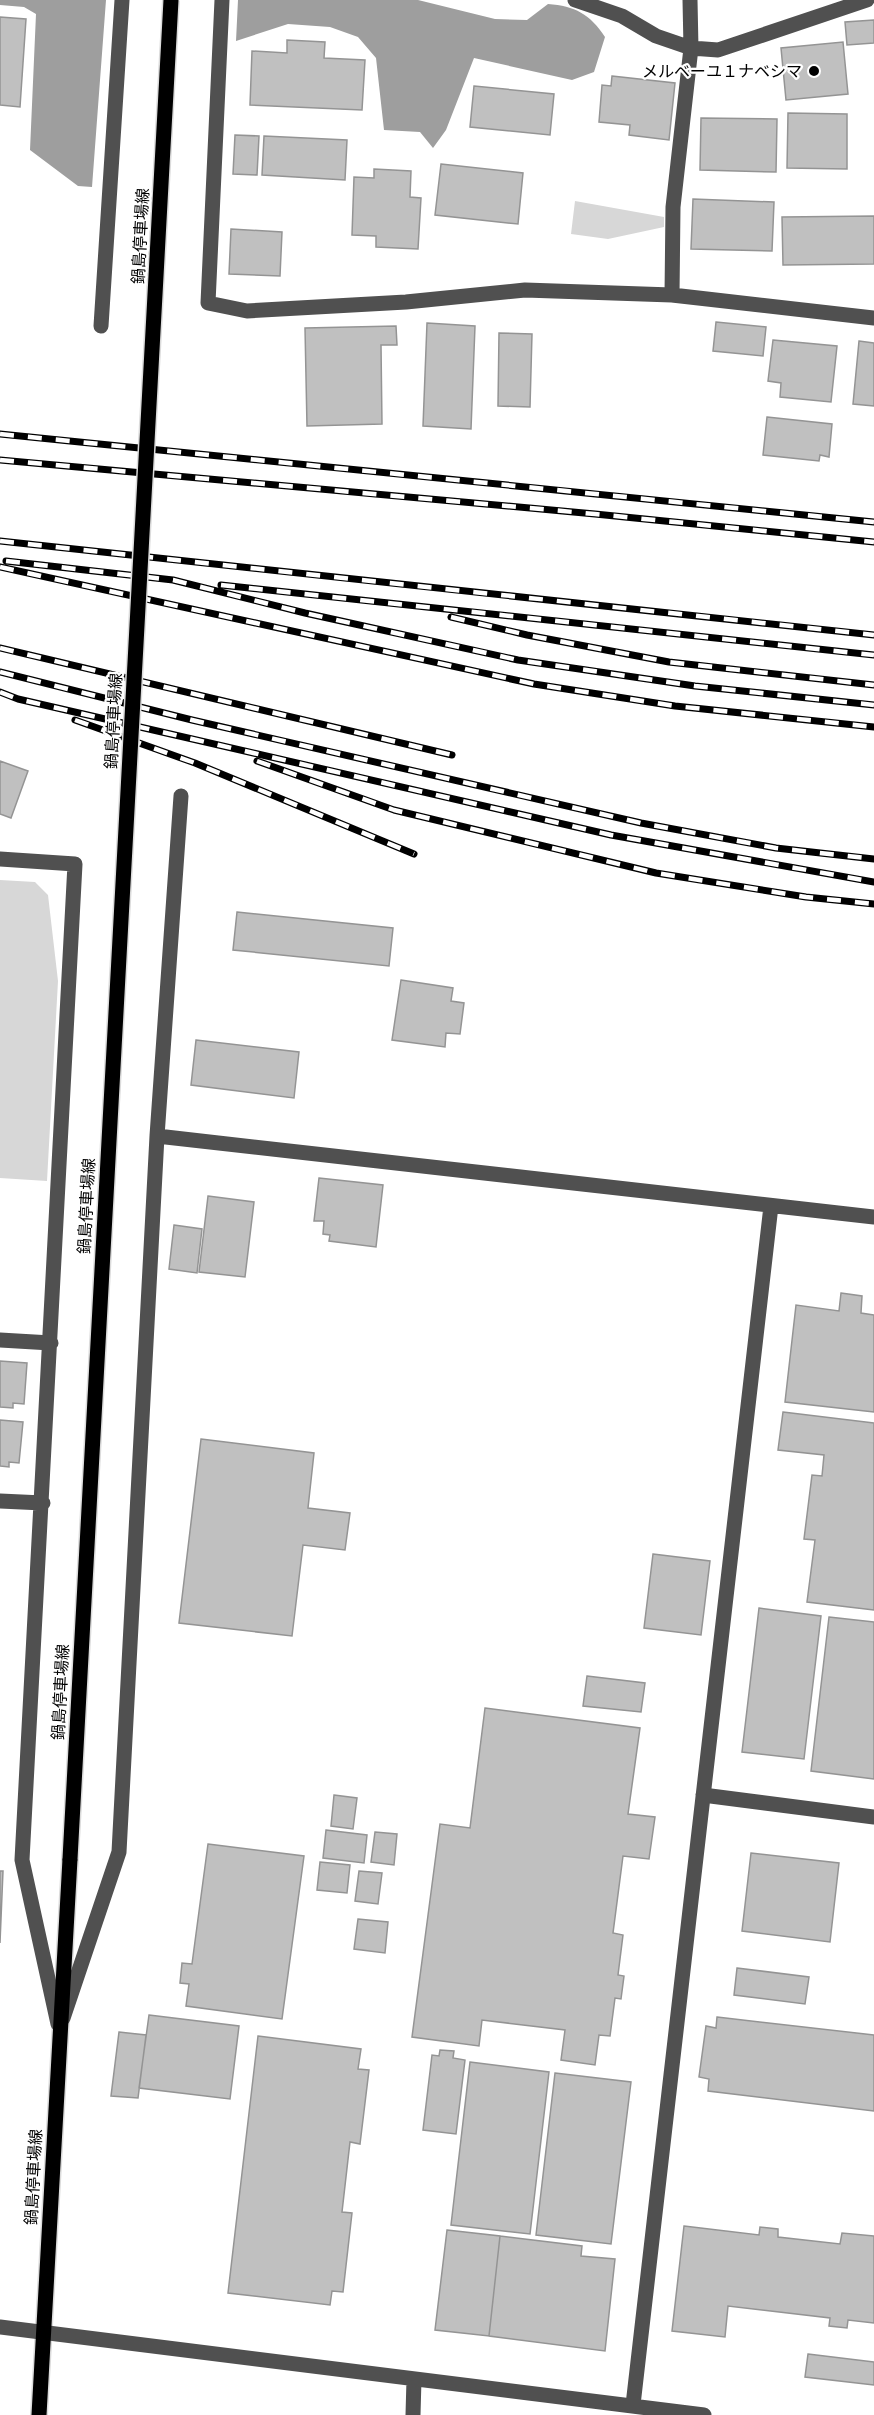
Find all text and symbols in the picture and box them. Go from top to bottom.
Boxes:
place label: メルベーユ１ナベシマ [642,61,802,83]
marker: メルベーユ１ナベシマ [807,64,821,78]
street label: 鍋島停車場線 [128,188,154,285]
street label: 鍋島停車場線 [101,673,127,770]
street label: 鍋島停車場線 [74,1158,100,1255]
street label: 鍋島停車場線 [48,1644,74,1741]
street label: 鍋島停車場線 [21,2129,47,2226]

